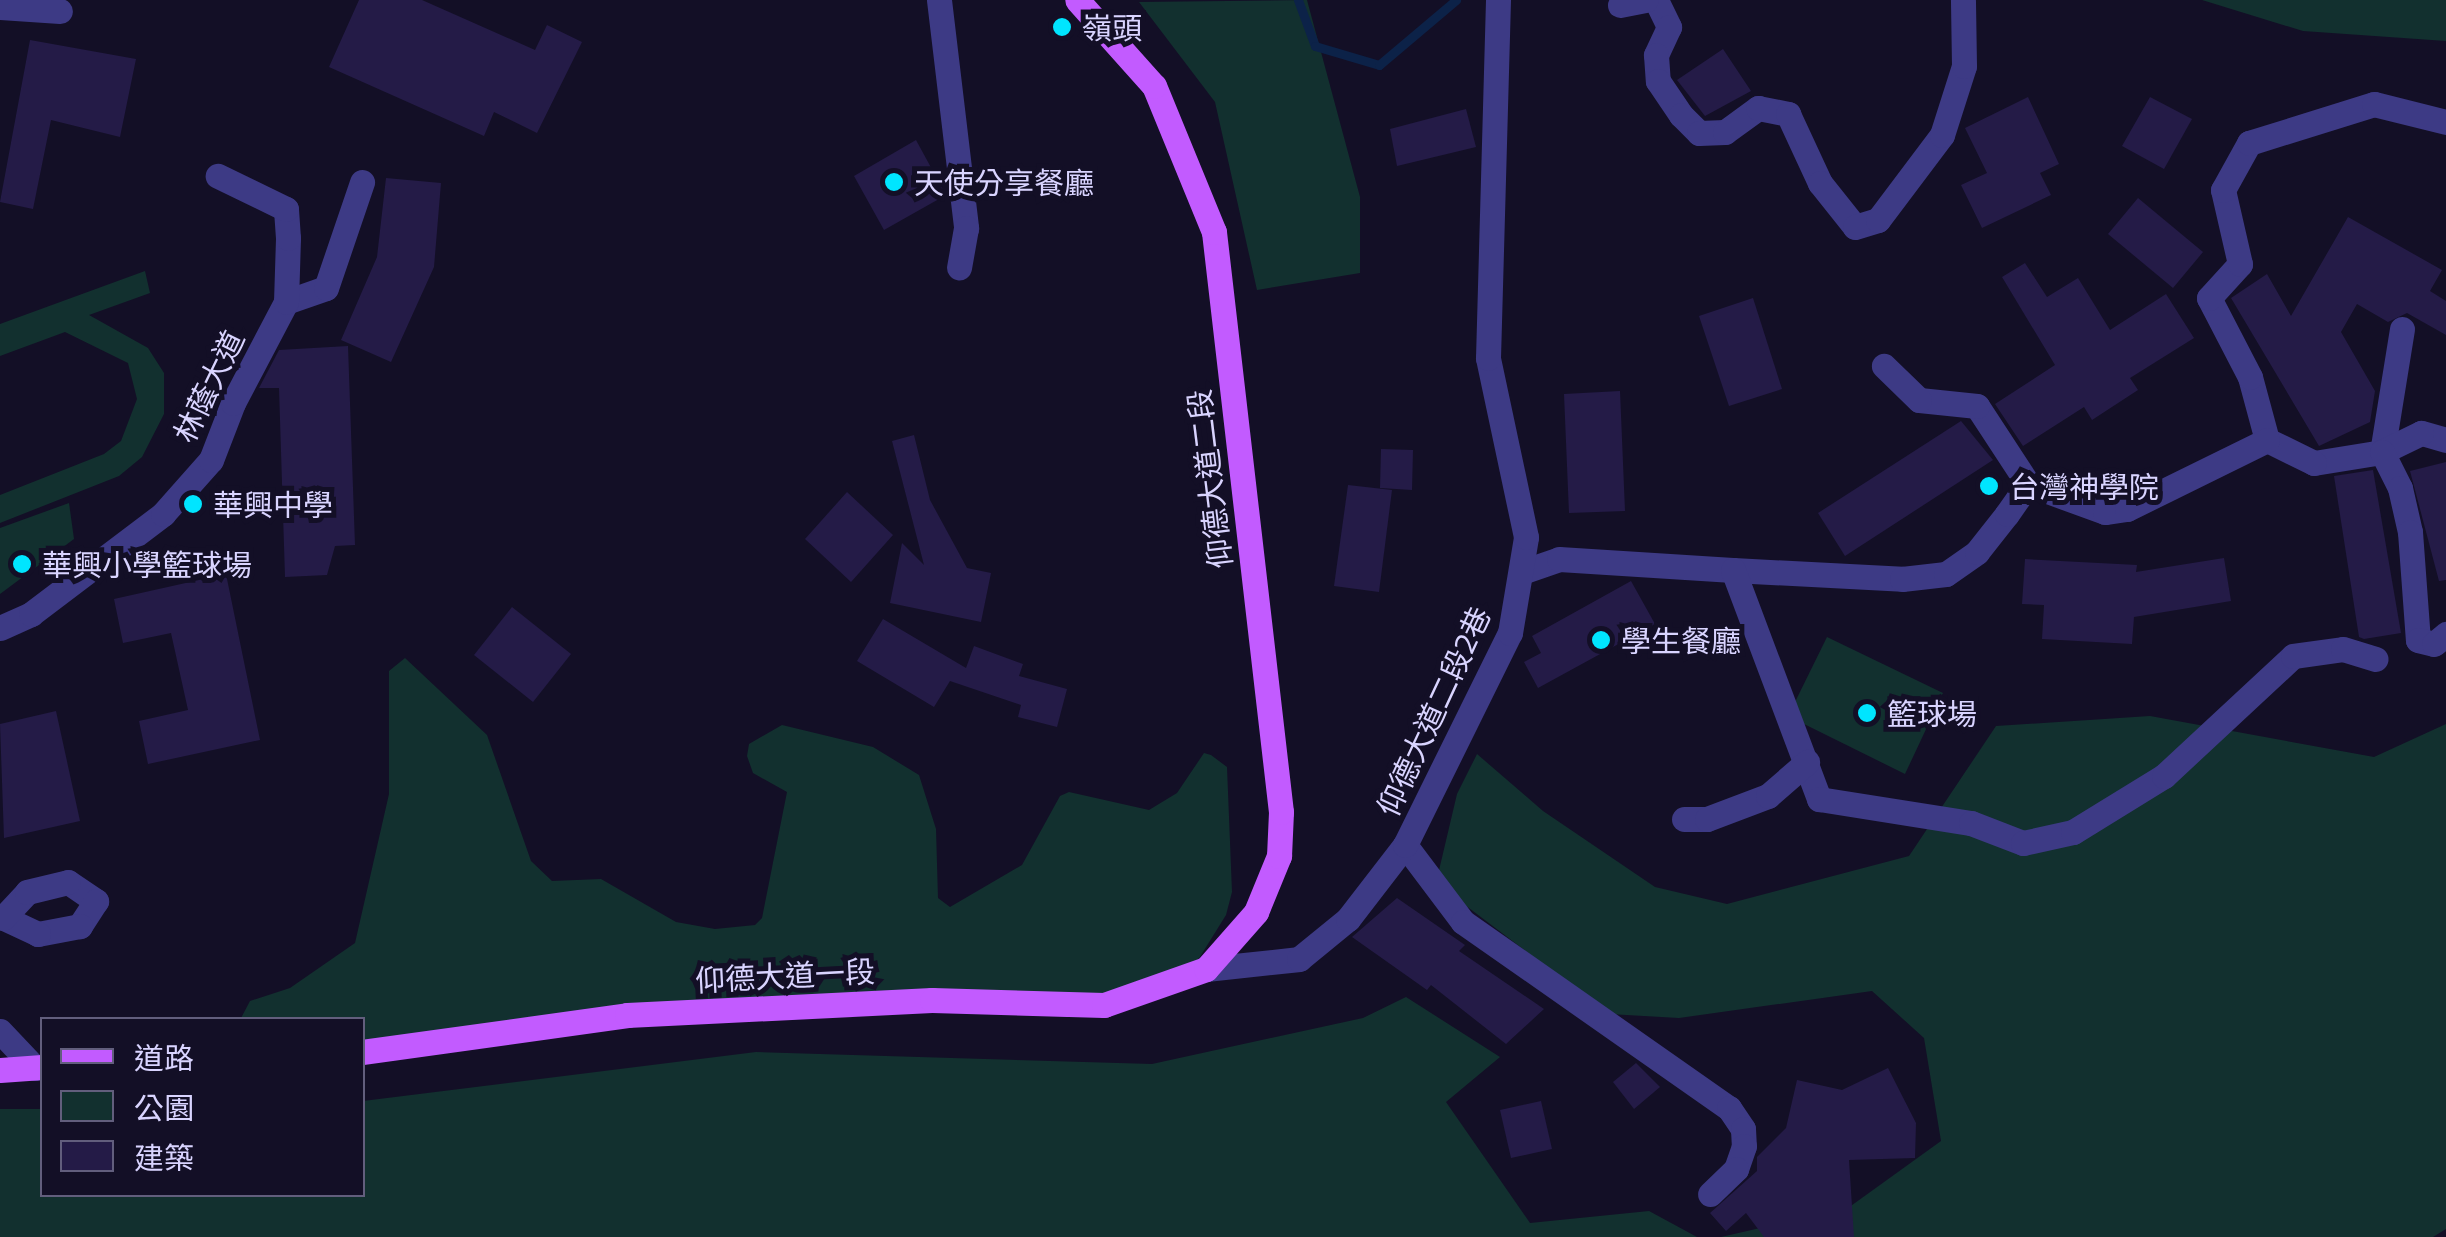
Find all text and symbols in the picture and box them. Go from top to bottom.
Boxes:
place label: 嶺頭 [1082,9,1142,45]
marker: 嶺頭 [1051,16,1073,38]
place label: 天使分享餐廳 [914,164,1094,200]
marker: 天使分享餐廳 [883,171,905,193]
street label: 林蔭大道 [166,324,250,448]
street label: 仰德大道二段 [1180,387,1238,571]
place label: 台灣神學院 [2009,468,2159,504]
marker: 台灣神學院 [1978,475,2000,497]
place label: 華興中學 [213,486,333,522]
marker: 華興中學 [182,493,204,515]
place label: 華興小學籃球場 [42,546,252,582]
marker: 華興小學籃球場 [11,553,33,575]
street label: 仰德大道二段2巷 [1369,601,1497,821]
place label: 學生餐廳 [1621,622,1741,658]
marker: 學生餐廳 [1590,629,1612,651]
place label: 籃球場 [1887,695,1977,731]
marker: 籃球場 [1856,702,1878,724]
street label: 仰德大道一段 [694,952,876,998]
legend [40,1017,365,1197]
text: 道路 [134,1038,194,1075]
text: 公園 [134,1088,194,1125]
text: 建築 [134,1138,194,1175]

